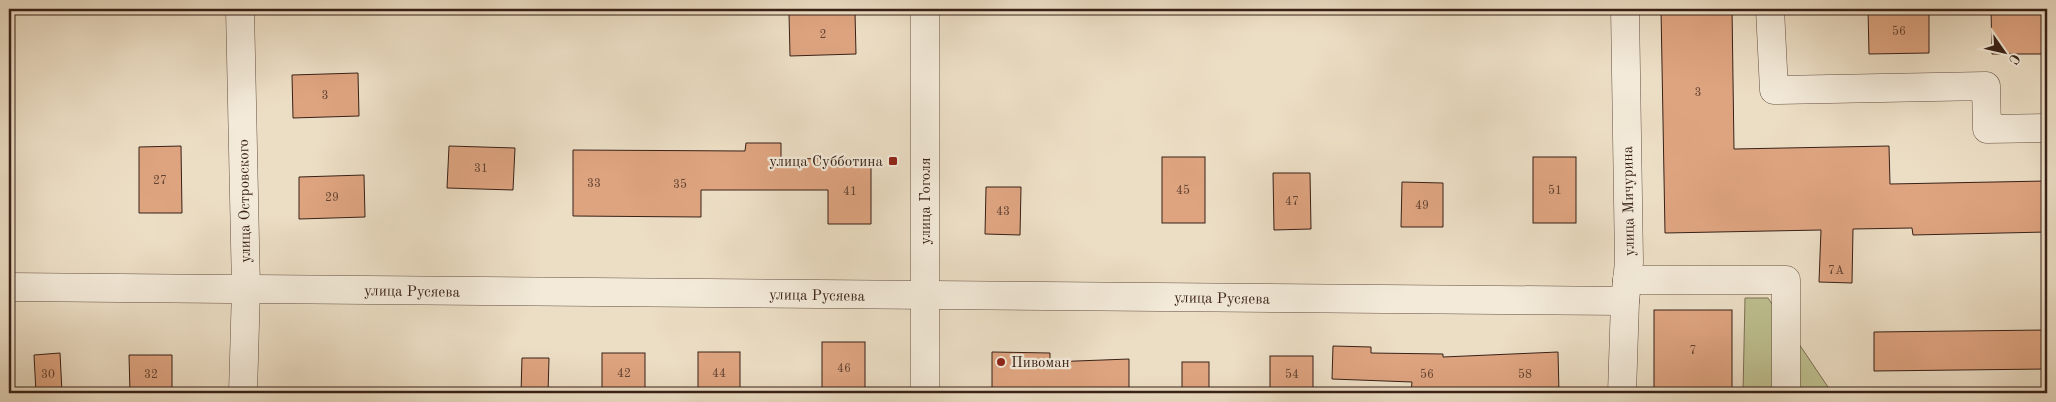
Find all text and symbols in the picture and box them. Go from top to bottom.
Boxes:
house number: 56 [1892,25,1906,38]
north arrow [1978,28,2028,78]
house number: 2 [820,29,826,41]
text: С [2006,51,2022,66]
house number: 3 [1695,87,1701,99]
house number: 3 [322,90,328,102]
street label: улица Островского [237,139,254,263]
street label: улица Мичурина [1621,145,1638,256]
place label: улица Субботина [769,155,884,170]
marker: улица Субботина [887,155,899,167]
street label: улица Гоголя [919,157,934,245]
house number: 31 [474,163,488,175]
house number: 27 [153,175,167,187]
house number: 33 [587,178,601,190]
house number: 35 [673,178,687,191]
house number: 45 [1176,184,1190,197]
house number: 51 [1548,184,1562,197]
house number: 41 [843,186,857,198]
house number: 29 [325,192,339,204]
house number: 47 [1285,196,1299,208]
house number: 49 [1415,200,1429,212]
house number: 43 [996,206,1010,218]
house number: 7А [1828,265,1844,277]
street label: улица Русяева [364,284,461,301]
street label: улица Русяева [769,288,866,305]
street label: улица Русяева [1174,291,1271,308]
house number: 7 [1690,345,1696,357]
marker: Пивоман [995,356,1007,368]
place label: Пивоман [1011,356,1070,371]
house number: 46 [837,363,851,375]
house number: 42 [617,368,631,380]
house number: 44 [712,368,726,380]
house number: 54 [1285,368,1299,381]
house number: 56 [1420,368,1434,381]
house number: 58 [1518,368,1532,381]
house number: 30 [41,369,55,381]
house number: 32 [144,369,158,381]

